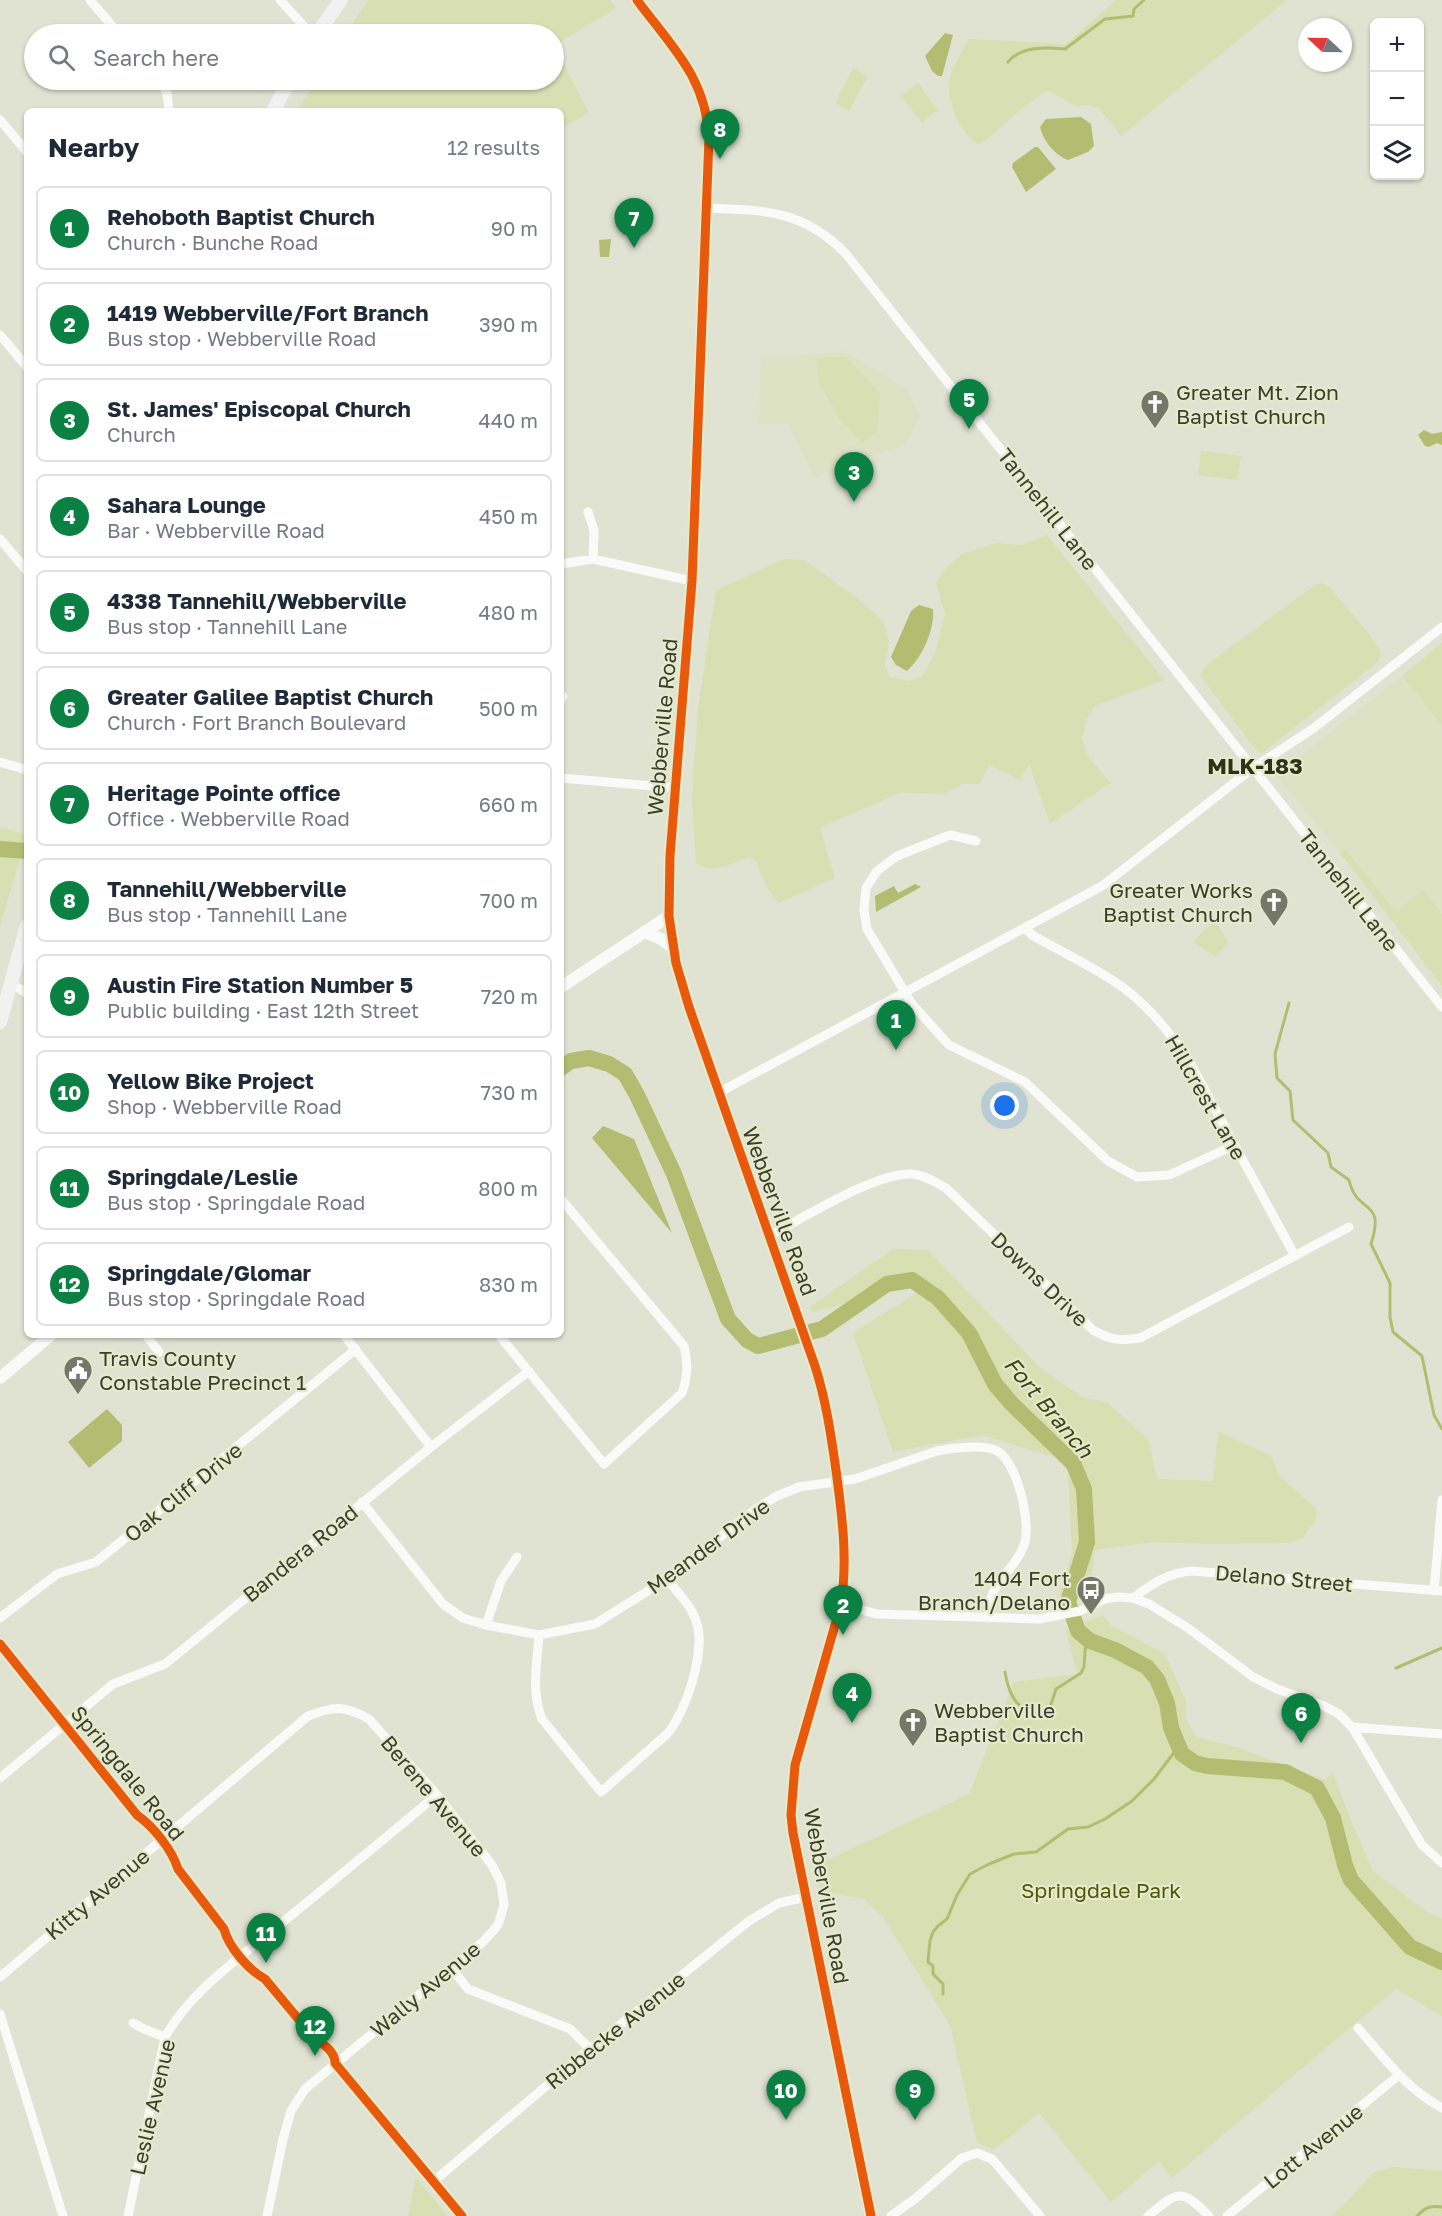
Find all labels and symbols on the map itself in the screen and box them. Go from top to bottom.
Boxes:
north arrow [1298,18,1352,72]
pin: 8 [700,110,740,159]
pin: 7 [614,198,654,248]
place label: Greater Mt. Zion Baptist Church [1176,379,1339,429]
pin: 5 [950,380,988,429]
church icon: Greater Mt. Zion Baptist Church [1139,388,1171,430]
street label: Tannehill Lane [992,443,1104,575]
pin: 3 [834,452,874,502]
street label: Webberville Road [641,637,683,817]
district label: MLK-183 [1207,752,1303,779]
street label: Tannehill Lane [1293,824,1405,956]
place label: Greater Works Baptist Church [1103,877,1253,927]
church icon: Greater Works Baptist Church [1258,886,1290,928]
pin: 1 [876,1000,916,1050]
street label: Hillcrest Lane [1160,1030,1252,1164]
your location [990,1091,1019,1120]
street label: Webberville Road [737,1123,823,1299]
street label: Downs Drive [986,1226,1094,1332]
place label: Travis County Constable Precinct 1 [99,1345,306,1395]
water label: Fort Branch [999,1351,1100,1464]
public building icon: Travis County Constable Precinct 1 [62,1354,94,1396]
street label: Oak Cliff Drive [119,1437,247,1547]
street label: Meander Drive [641,1493,775,1599]
street label: Bandera Road [237,1499,363,1607]
street label: Delano Street [1214,1559,1354,1597]
place label: 1404 Fort Branch/Delano [918,1565,1070,1615]
bus stop icon: 1404 Fort Branch/Delano [1075,1574,1107,1616]
pin: 2 [824,1586,862,1635]
pin: 4 [832,1674,872,1723]
pin: 6 [1282,1694,1320,1743]
place label: Webberville Baptist Church [934,1697,1084,1747]
street label: Springdale Road [66,1700,190,1846]
church icon: Webberville Baptist Church [897,1706,929,1748]
street label: Berene Avenue [376,1730,492,1862]
street label: Webberville Road [799,1806,855,1986]
street label: Kitty Avenue [40,1843,154,1945]
park label: Springdale Park [1021,1877,1181,1903]
pin: 11 [246,1914,286,1963]
street label: Wally Avenue [365,1936,485,2042]
street label: Ribbecke Avenue [540,1966,690,2094]
pin: 12 [296,2006,334,2056]
street label: Leslie Avenue [124,2036,180,2178]
pin: 10 [766,2070,806,2120]
pin: 9 [896,2070,934,2120]
street label: Lott Avenue [1258,2098,1368,2194]

